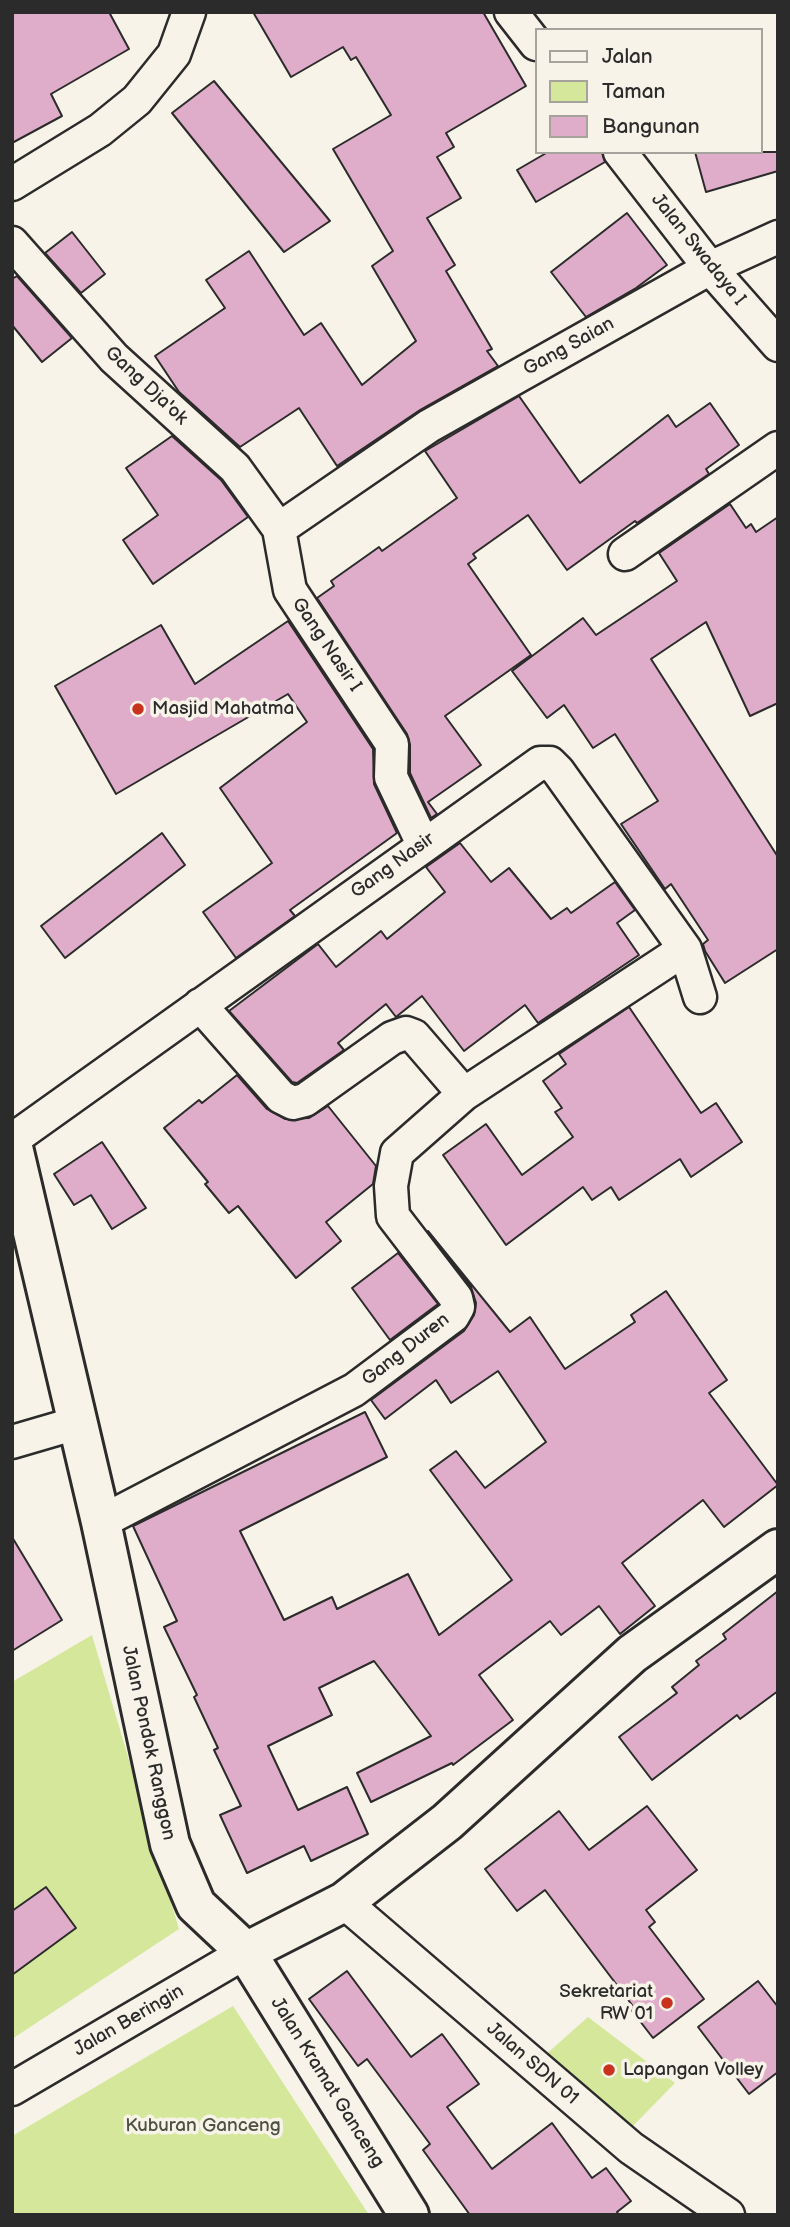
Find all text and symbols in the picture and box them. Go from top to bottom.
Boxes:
legend [534,28,762,154]
text: Jalan [602,44,653,69]
text: Taman [602,79,665,104]
text: Bangunan [602,114,700,139]
street label: Jalan Swadaya I [646,189,750,311]
street label: Gang Saian [520,313,618,381]
street label: Gang Dja'ok [100,342,192,430]
street label: Gang Nasir I [286,594,366,696]
place label: Masjid Mahatma [152,698,294,720]
marker: Masjid Mahatma [130,701,146,717]
street label: Gang Nasir [347,828,439,904]
street label: Gang Duren [358,1309,454,1391]
street label: Jalan Pondok Ranggon [116,1644,180,1842]
street label: Jalan Beringin [70,1980,188,2062]
place label: Sekretariat RW 01 [559,1981,653,2025]
street label: Jalan Kramat Ganceng [265,1994,389,2172]
marker: Sekretariat RW 01 [659,1995,675,2011]
street label: Jalan SDN 01 [481,2018,583,2110]
place label: Lapangan Volley [623,2059,763,2081]
marker: Lapangan Volley [601,2062,617,2078]
park label: Kuburan Ganceng [125,2115,281,2137]

